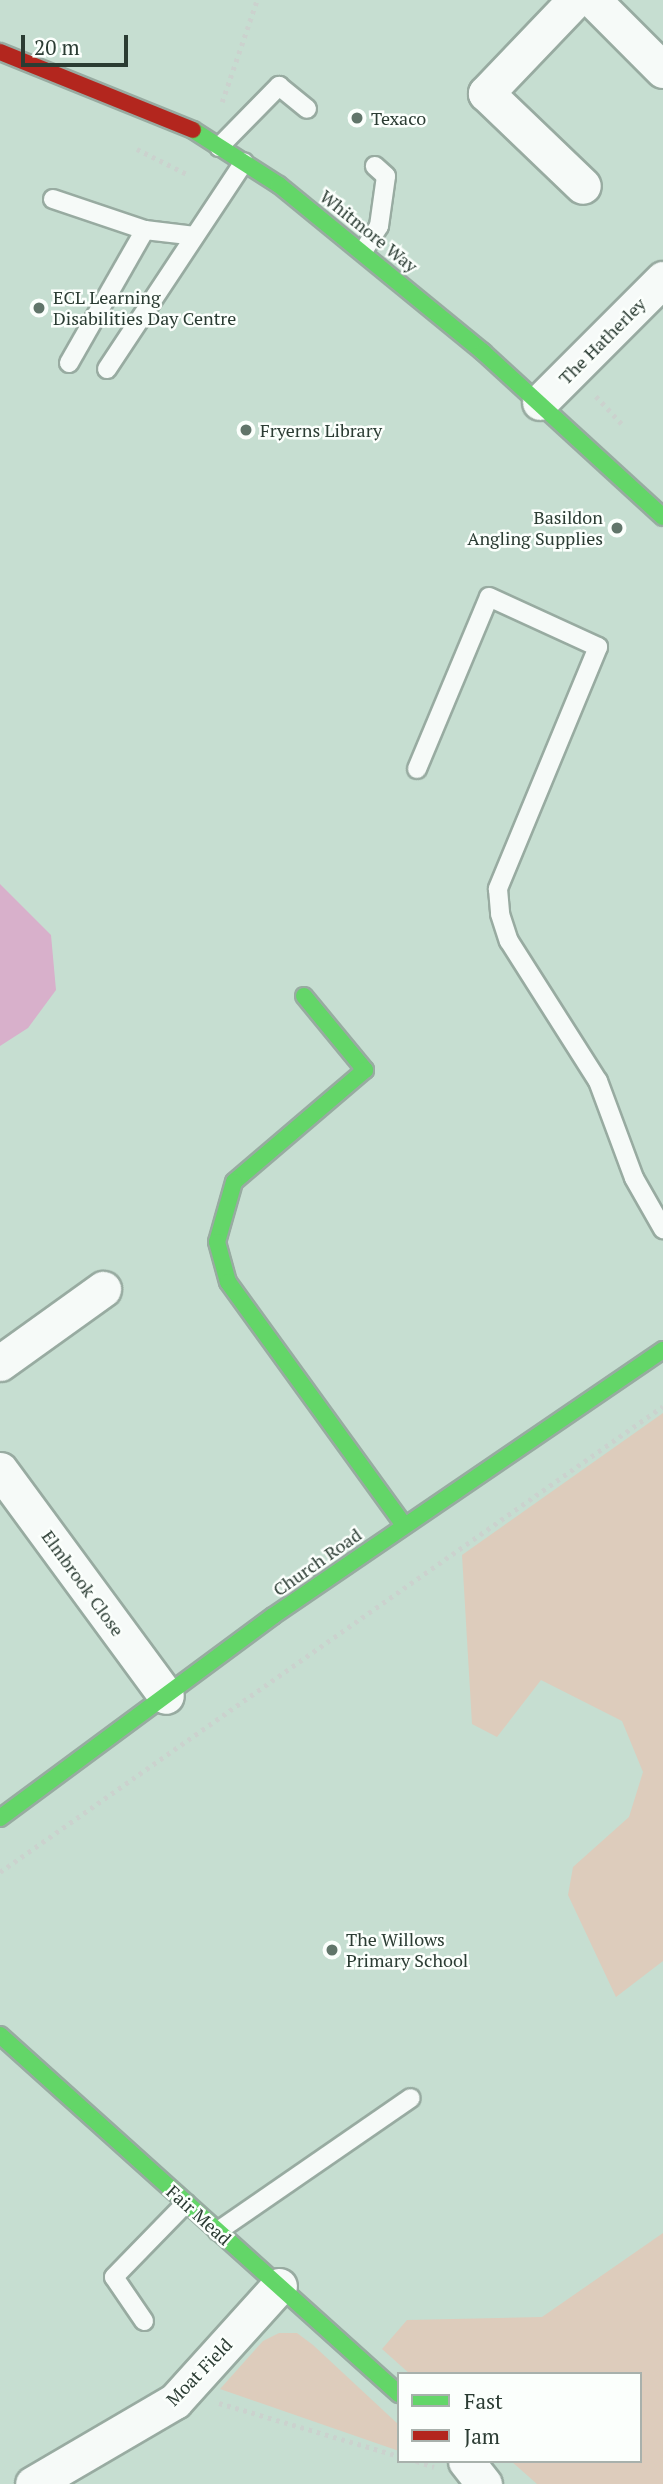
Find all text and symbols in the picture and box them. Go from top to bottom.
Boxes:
scale bar [24,21,131,65]
text: 20 m [34,33,80,61]
place label: Texaco [371,107,426,129]
marker: Texaco [349,110,365,126]
street label: Whitmore Way [316,185,422,277]
place label: ECL Learning Disabilities Day Centre [53,287,236,330]
street label: The Hatherley [554,293,650,389]
marker: ECL Learning Disabilities Day Centre [31,300,47,316]
place label: Fryerns Library [260,419,382,441]
marker: Fryerns Library [238,422,254,438]
place label: Basildon Angling Supplies [467,507,603,550]
marker: Basildon Angling Supplies [609,520,625,536]
street label: Church Road [269,1524,365,1600]
street label: Elmbrook Close [37,1526,129,1640]
place label: The Willows Primary School [346,1929,468,1972]
marker: The Willows Primary School [324,1942,340,1958]
street label: Fair Mead [162,2180,236,2250]
street label: Moat Field [162,2334,236,2410]
legend [397,2372,642,2463]
text: Fast [464,2387,503,2415]
text: Jam [464,2422,500,2450]

